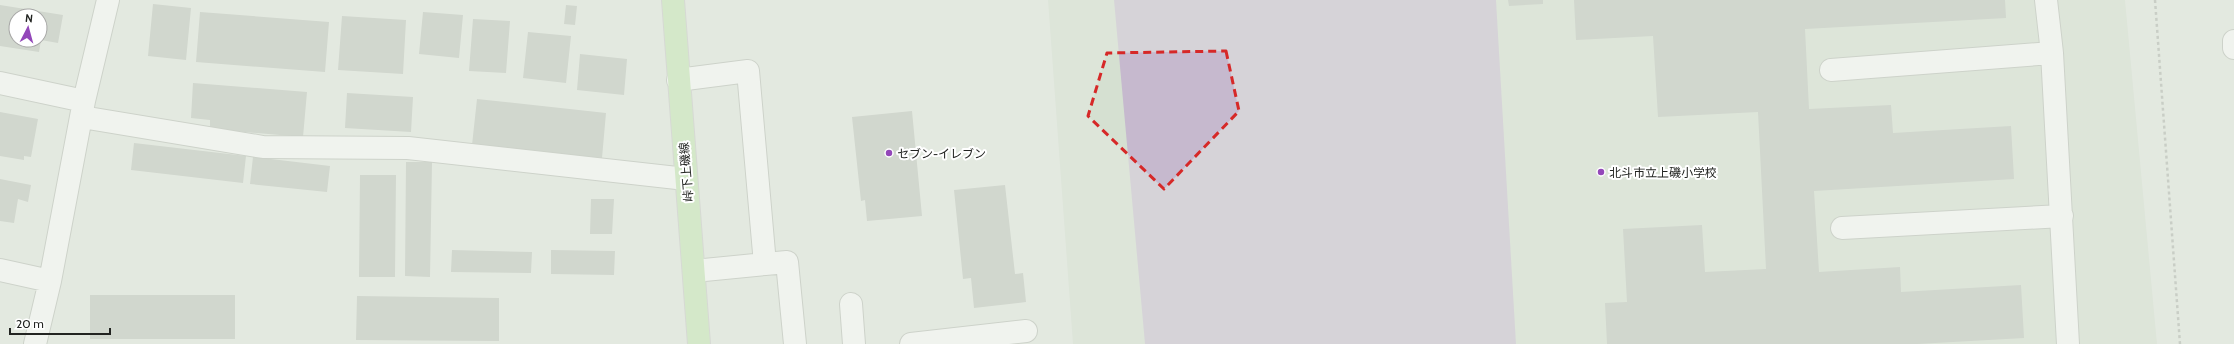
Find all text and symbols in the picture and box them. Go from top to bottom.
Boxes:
north arrow [8,8,48,48]
text: N [24,11,34,25]
street label: 峠下上磯線 [676,141,696,203]
place label: セブン-イレブン [897,146,986,161]
marker: セブン-イレブン [884,148,894,158]
place label: 北斗市立上磯小学校 [1609,165,1717,180]
marker: 北斗市立上磯小学校 [1596,167,1606,177]
scale bar [10,310,110,336]
text: 20 m [16,316,44,331]

